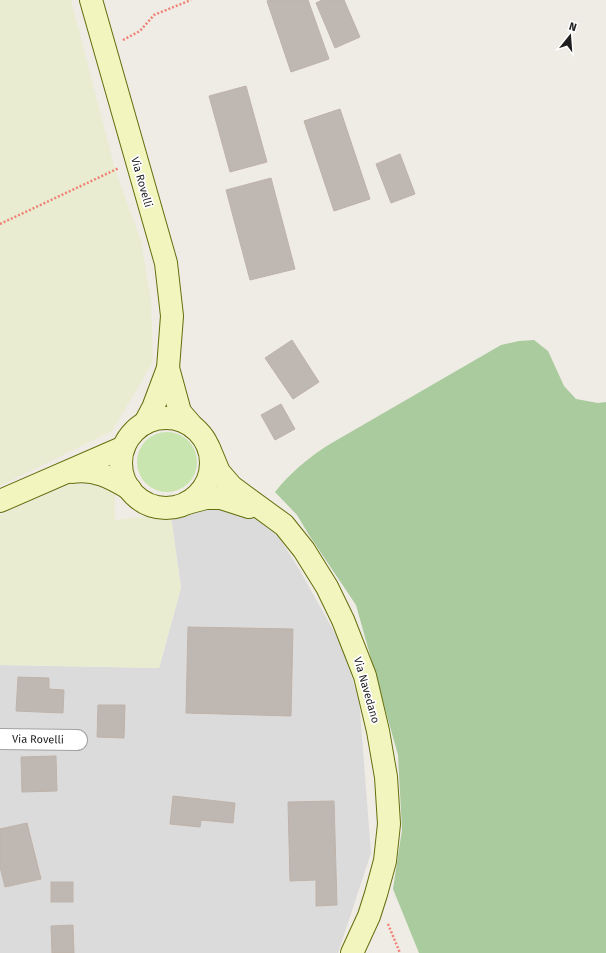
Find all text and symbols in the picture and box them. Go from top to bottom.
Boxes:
north arrow [550,16,590,56]
text: N [567,20,578,34]
street label: Via Rovelli [128,155,155,209]
street label: Via Navedano [351,656,382,725]
street label: Via Rovelli [12,733,64,746]

